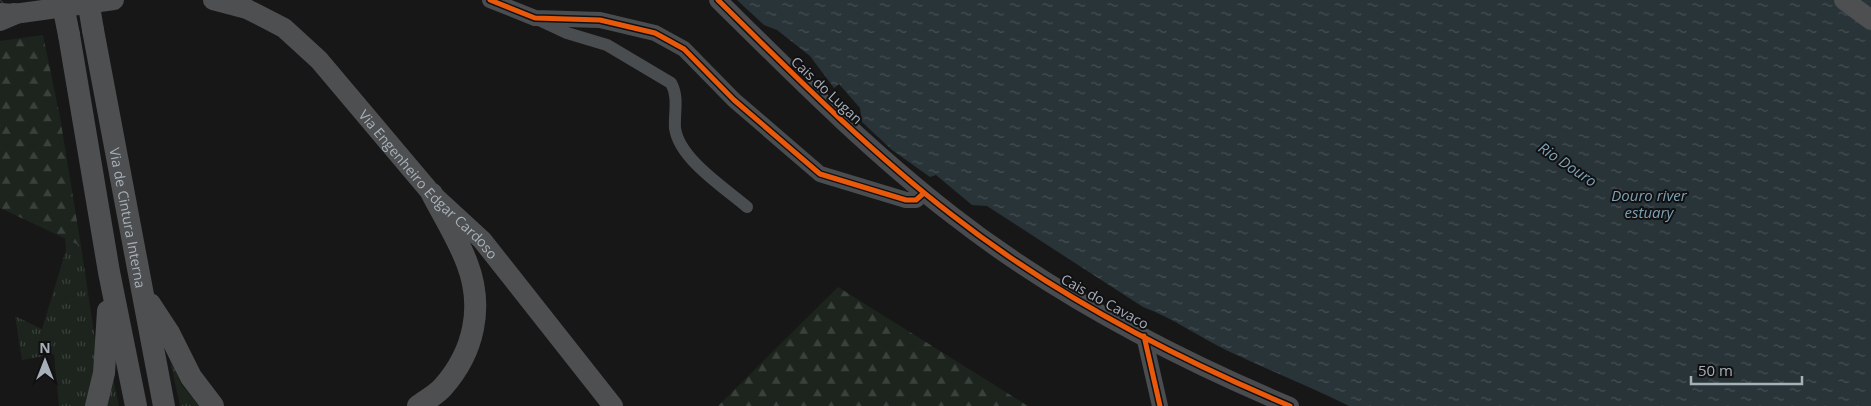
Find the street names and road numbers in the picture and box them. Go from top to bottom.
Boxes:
street label: Cais do Lugan [787,52,867,128]
street label: Via Engenheiro Edgar Cardoso [355,105,503,262]
street label: Via de Cintura Interna [106,146,151,290]
street label: Cais do Cavaco [1058,269,1152,333]

